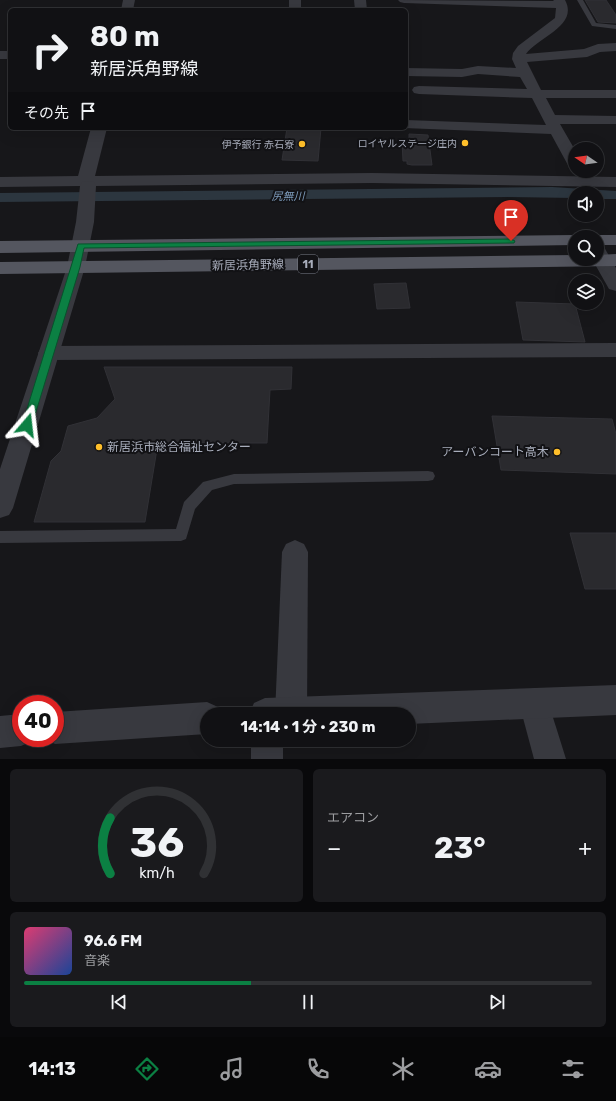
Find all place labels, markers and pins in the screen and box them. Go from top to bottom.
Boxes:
place label: ロイヤルステージ庄内 [358,138,457,150]
marker: ロイヤルステージ庄内 [460,138,470,148]
place label: 伊予銀行 赤石寮 [222,139,294,151]
marker: 伊予銀行 赤石寮 [297,139,307,149]
pin [494,200,528,241]
place label: 新居浜市総合福祉センター [107,440,251,454]
marker: 新居浜市総合福祉センター [94,442,104,452]
place label: アーバンコート高木 [441,445,549,459]
marker: アーバンコート高木 [552,447,562,457]

